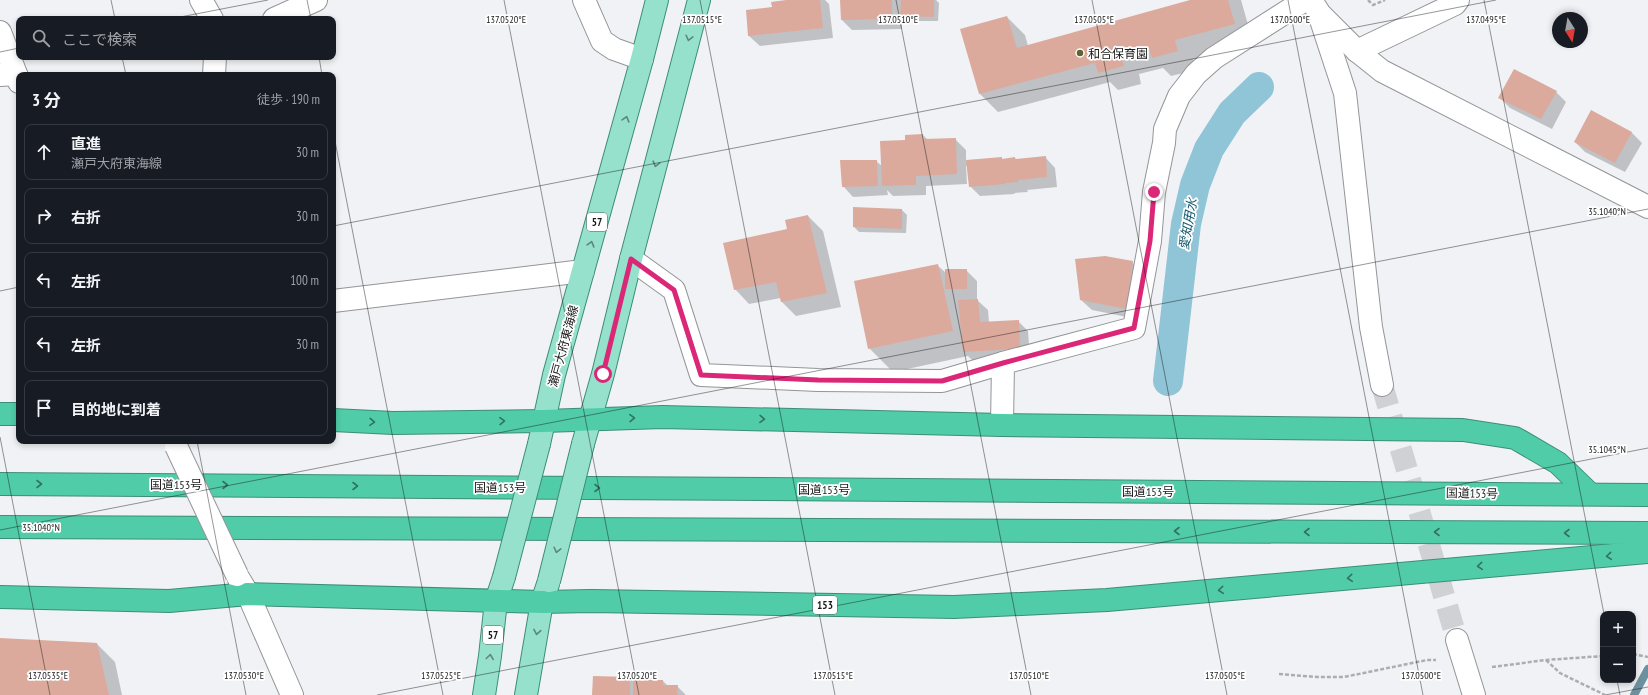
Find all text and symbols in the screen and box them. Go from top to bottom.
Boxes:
north arrow [1552,12,1588,48]
text: 137.0520°E [486,13,526,26]
text: 137.0515°E [682,13,722,26]
text: 137.0510°E [878,13,918,26]
text: 137.0505°E [1074,13,1114,26]
text: 137.0500°E [1270,13,1310,26]
text: 137.0495°E [1466,13,1506,26]
search box [16,16,336,60]
icon: search [30,27,52,49]
text: ここで検索 [62,30,137,49]
one-way arrow [686,35,694,41]
place label: 和合保育園 [1088,46,1148,61]
marker: 和合保育園 [1075,48,1085,58]
text: 3 分 [32,89,61,111]
text: 徒歩 · 190 m [257,91,320,108]
one-way arrow [621,115,629,122]
text: 直進 [71,134,101,153]
icon: ahead [33,141,55,163]
text: 30 m [296,144,319,161]
text: 瀬戸大府東海線 [71,155,162,172]
one-way arrow [653,160,661,167]
route end [1145,183,1163,201]
water label: 愛知用水 [1175,195,1201,251]
icon: right [33,205,55,227]
text: 35.1040°N [1588,205,1626,218]
text: 右折 [71,208,101,227]
text: 30 m [296,208,319,225]
road number: 57 [587,213,607,231]
one-way arrow [586,241,594,247]
icon: left [33,269,55,291]
text: 左折 [71,272,101,291]
text: 100 m [290,272,319,289]
street label: 瀬戸大府東海線 [545,303,581,389]
icon: left [33,333,55,355]
text: 左折 [71,336,101,355]
text: 30 m [296,336,319,353]
route start [594,365,612,383]
icon: arrive [33,397,55,419]
text: 目的地に到着 [71,400,161,419]
one-way arrow [629,414,635,422]
one-way arrow [759,415,765,424]
one-way arrow [369,417,375,426]
one-way arrow [499,417,505,425]
text: 35.1045°N [1588,443,1626,456]
street label: 国道153号 [150,477,202,492]
one-way arrow [36,480,42,488]
street label: 国道153号 [474,480,526,495]
one-way arrow [222,481,228,489]
one-way arrow [352,482,358,490]
street label: 国道153号 [798,482,850,497]
one-way arrow [594,483,600,492]
street label: 国道153号 [1122,484,1174,499]
street label: 国道153号 [1446,485,1498,501]
text: 35.1040°N [22,521,60,534]
one-way arrow [1174,527,1180,535]
one-way arrow [1304,528,1310,536]
one-way arrow [1434,528,1440,537]
one-way arrow [1564,529,1570,537]
one-way arrow [553,547,561,553]
one-way arrow [1606,551,1612,560]
one-way arrow [1477,562,1483,571]
one-way arrow [1347,573,1353,582]
one-way arrow [1218,585,1224,594]
road number: 153 [813,596,837,614]
map controls [1600,611,1636,683]
button: + [1600,611,1636,647]
road number: 57 [483,626,503,644]
one-way arrow [533,629,542,635]
button: − [1600,647,1636,683]
one-way arrow [485,653,494,660]
text: 137.0535°E [28,669,68,682]
text: 137.0530°E [224,669,264,682]
text: 137.0525°E [421,669,461,682]
text: 137.0520°E [617,669,657,682]
text: 137.0515°E [813,669,853,682]
text: 137.0510°E [1009,669,1049,682]
text: 137.0505°E [1205,669,1245,682]
text: 137.0500°E [1401,669,1441,682]

